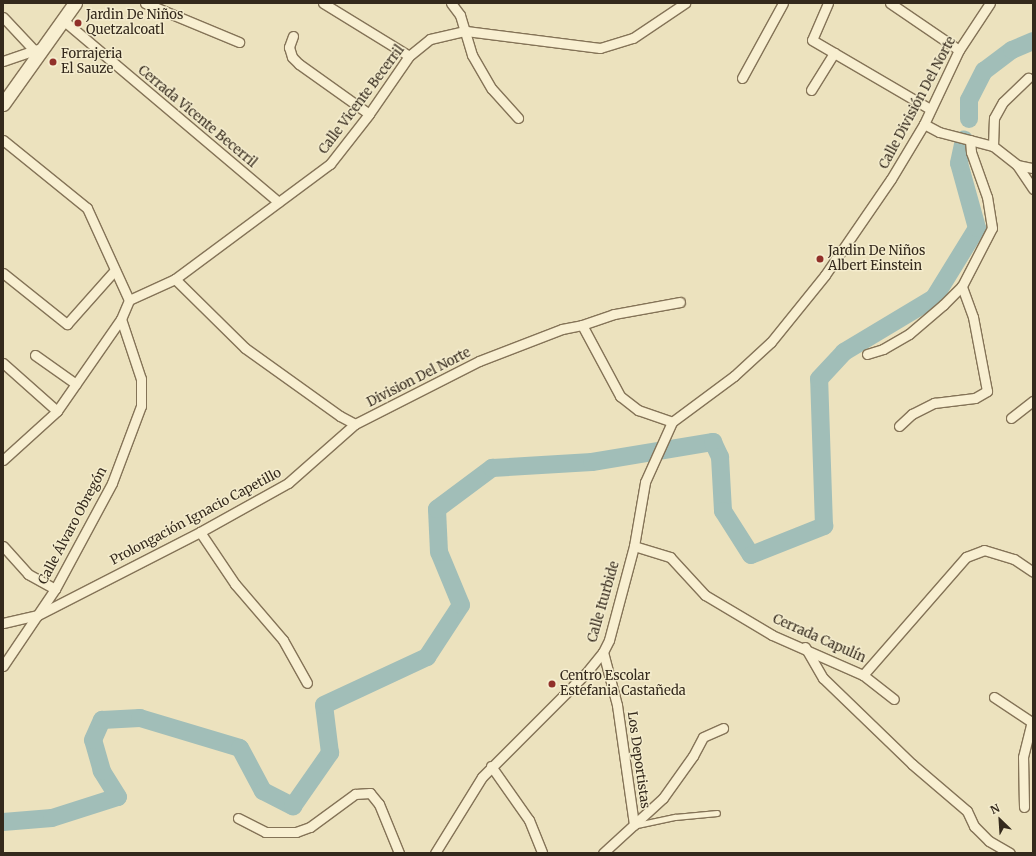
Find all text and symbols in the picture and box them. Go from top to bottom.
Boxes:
place label: Jardin De Niños Quetzalcoatl [86,8,183,39]
marker: Jardin De Niños Quetzalcoatl [73,18,83,28]
street label: Calle División Del Norte [876,34,960,172]
street label: Calle Vicente Becerril [316,43,408,157]
place label: Forrajeria El Sauze [61,47,122,78]
marker: Forrajeria El Sauze [48,57,58,67]
street label: Cerrada Vicente Becerril [134,63,260,171]
place label: Jardin De Niños Albert Einstein [828,244,925,275]
marker: Jardin De Niños Albert Einstein [815,254,825,264]
street label: Division Del Norte [365,345,473,411]
street label: Calle Álvaro Obregón [35,465,111,587]
street label: Prolongación Ignacio Capetillo [108,465,284,569]
street label: Calle Iturbide [585,560,623,644]
street label: Cerrada Capulín [770,612,868,666]
place label: Centro Escolar Estefania Castañeda [560,669,686,700]
marker: Centro Escolar Estefania Castañeda [547,679,557,689]
street label: Los Deportistas [623,710,653,810]
north arrow [980,800,1020,840]
text: N [988,801,1002,817]

